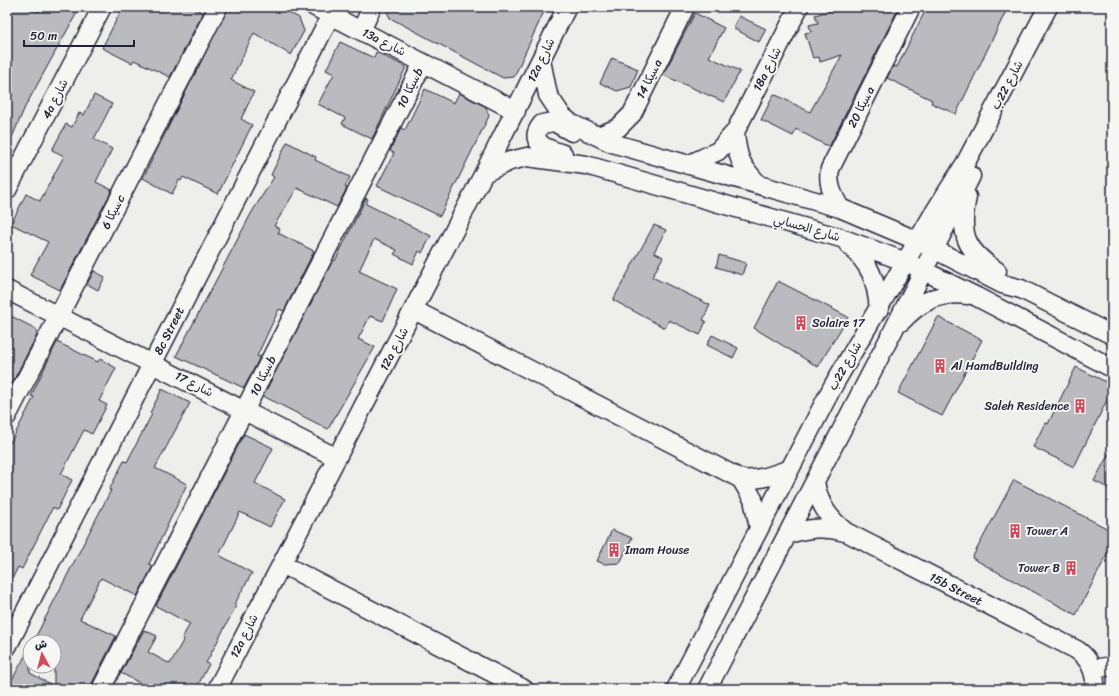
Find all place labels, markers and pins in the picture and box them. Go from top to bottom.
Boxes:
place label: Solaire 17 [812,312,866,334]
building icon: Solaire 17 [793,315,809,331]
place label: Al HamdBuilding [950,355,1039,377]
building icon: Al HamdBuilding [932,358,948,374]
place label: Saleh Residence [984,395,1069,417]
building icon: Saleh Residence [1072,398,1088,414]
place label: Tower A [1026,520,1068,542]
building icon: Tower A [1007,523,1023,539]
place label: Imam House [624,539,689,561]
building icon: Imam House [606,542,622,558]
place label: Tower B [1018,557,1060,579]
building icon: Tower B [1063,560,1079,576]

